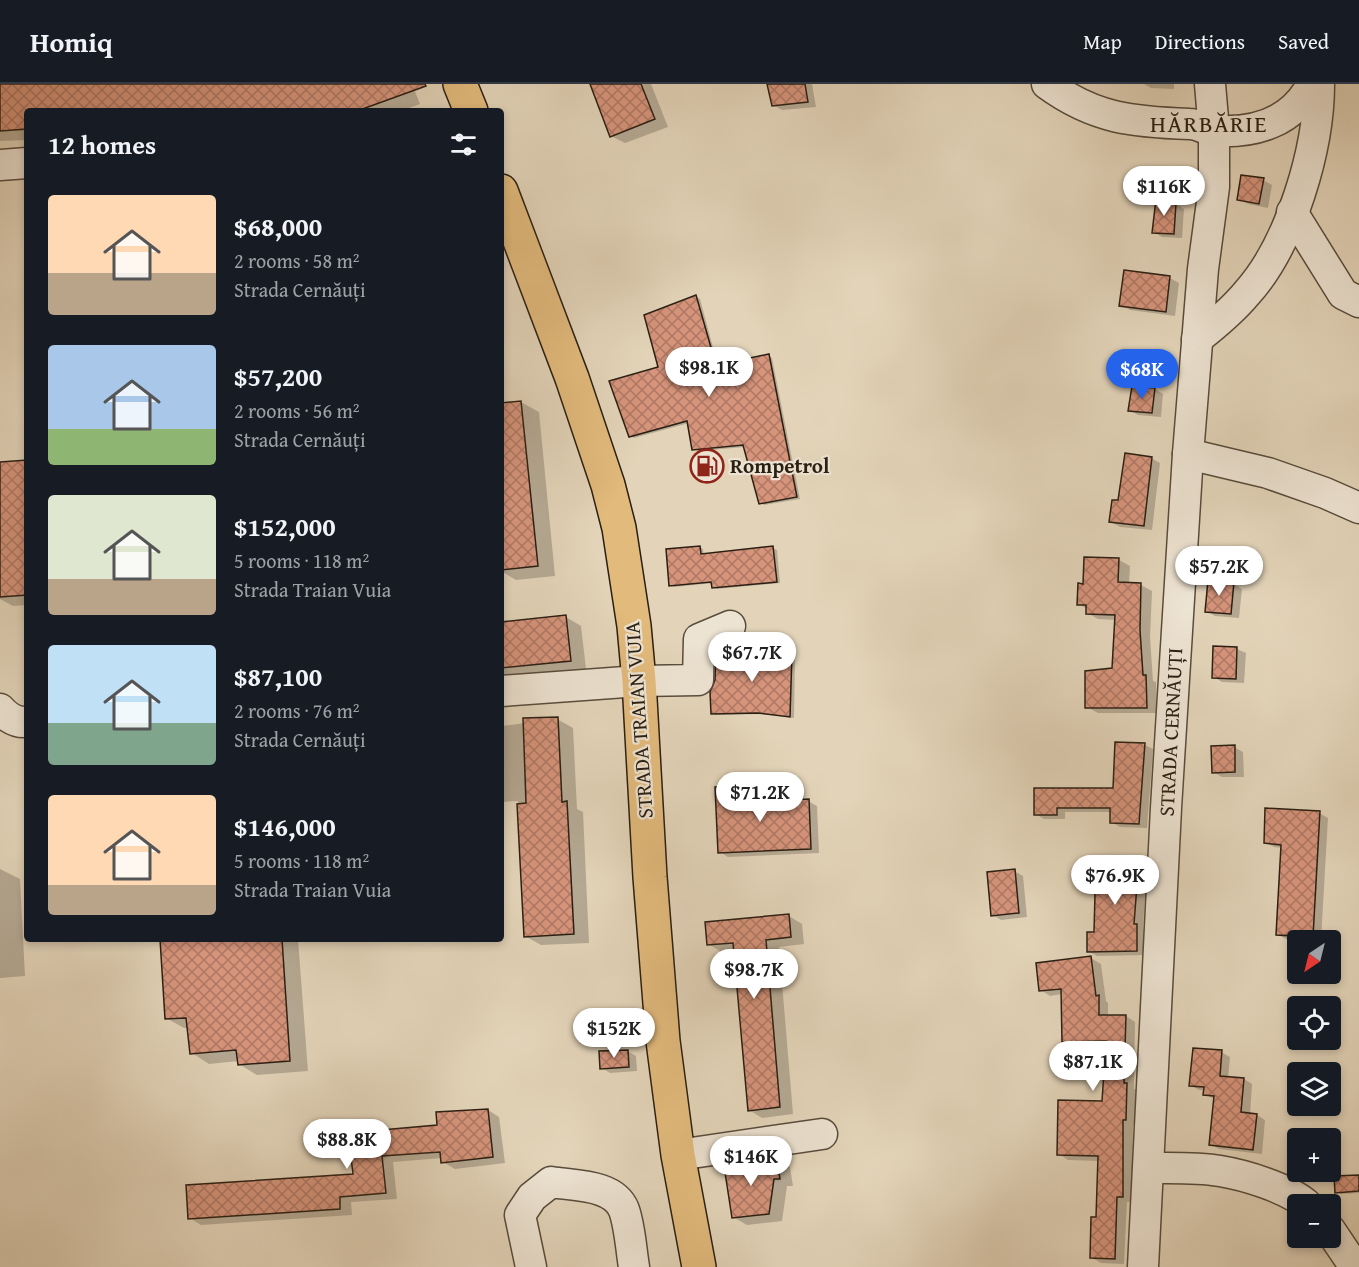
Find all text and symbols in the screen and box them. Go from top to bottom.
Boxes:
text: Homiq [30,21,113,62]
text: Map [1083,26,1122,57]
text: Directions [1155,26,1245,57]
text: Saved [1278,26,1329,57]
district label: HĂRBĂRIE [1150,106,1268,141]
text: 12 homes [48,125,156,164]
icon: filters [447,128,480,161]
pin: $116K [1122,166,1206,217]
text: $116K [1137,171,1191,200]
text: $68,000 [234,207,322,246]
icon: home [96,219,168,291]
text: 2 rooms · 58 m² [234,246,360,275]
text: Strada Cernăuți [234,275,366,304]
pin: $98.1K [660,347,758,398]
pin: $68K [1106,349,1178,400]
text: $98.1K [679,352,739,381]
text: $68K [1120,354,1164,383]
text: $57,200 [234,357,322,396]
icon: home [96,369,168,441]
text: 2 rooms · 56 m² [234,396,360,425]
text: Strada Cernăuți [234,425,366,454]
fuel station icon: Rompetrol [689,448,725,484]
place label: Rompetrol [730,450,830,481]
text: $152,000 [234,507,336,546]
icon: home [96,519,168,591]
text: 5 rooms · 118 m² [234,546,369,575]
pin: $57.2K [1170,546,1268,597]
text: $57.2K [1189,551,1249,580]
text: Strada Traian Vuia [234,575,391,604]
street label: STRADA TRAIAN VUIA [616,620,661,820]
pin: $67.7K [703,632,801,683]
text: $67.7K [722,637,782,666]
street label: STRADA CERNĂUȚI [1151,647,1190,817]
text: $87,100 [234,657,322,696]
icon: home [96,669,168,741]
text: 2 rooms · 76 m² [234,696,360,725]
text: Strada Cernăuți [234,725,366,754]
pin: $71.2K [711,772,809,823]
text: $71.2K [730,777,790,806]
text: $146,000 [234,807,336,846]
icon: home [96,819,168,891]
text: 5 rooms · 118 m² [234,846,369,875]
pin: $76.9K [1066,855,1164,906]
text: $76.9K [1085,860,1145,889]
text: Strada Traian Vuia [234,875,391,904]
north arrow [1287,930,1341,984]
map controls [1287,930,1341,1248]
pin: $98.7K [705,949,803,1000]
text: $98.7K [724,954,784,983]
button: locate [1287,996,1341,1050]
pin: $152K [572,1008,656,1059]
text: $152K [587,1013,641,1042]
pin: $87.1K [1044,1041,1142,1092]
text: $87.1K [1063,1046,1123,1075]
button: layers [1287,1062,1341,1116]
pin: $88.8K [298,1119,396,1170]
text: $88.8K [317,1124,377,1153]
button: + [1287,1128,1341,1182]
pin: $146K [709,1136,793,1187]
text: $146K [724,1141,778,1170]
button: − [1287,1194,1341,1248]

